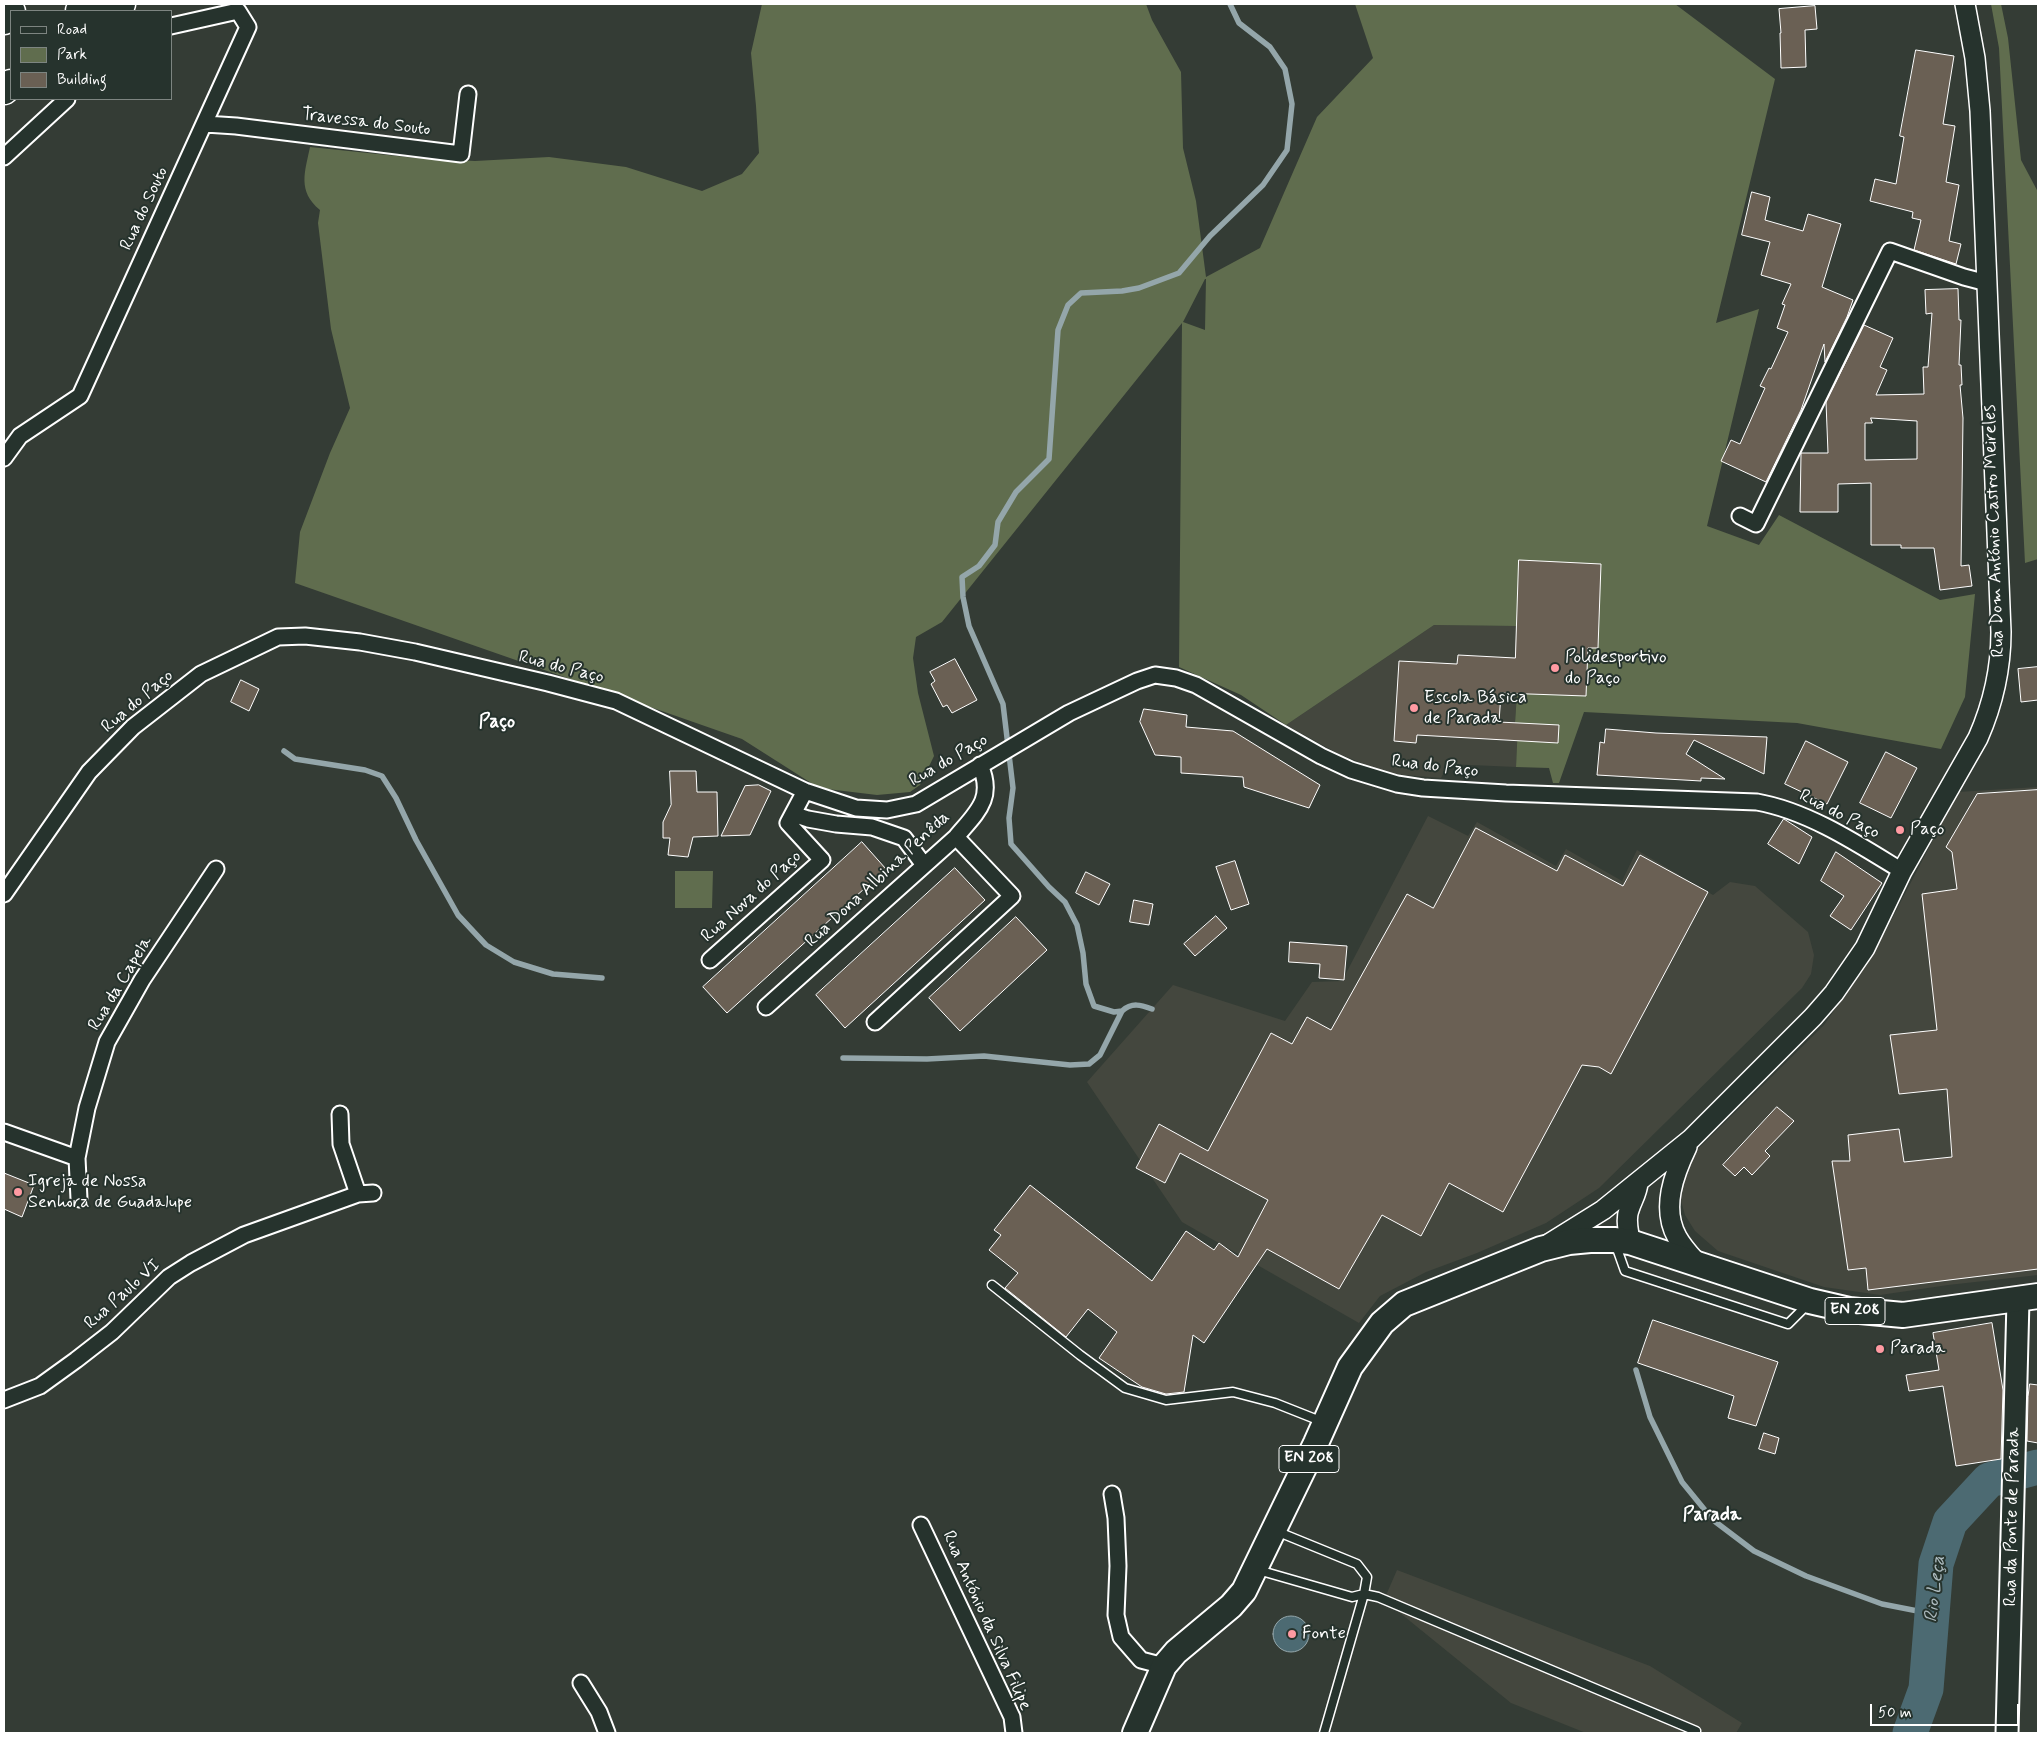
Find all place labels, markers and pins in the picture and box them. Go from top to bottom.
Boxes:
place label: Polidesportivo do Paço [1565,647,1667,690]
marker: Polidesportivo do Paço [1549,662,1561,674]
place label: Escola Básica de Parada [1424,687,1527,730]
marker: Escola Básica de Parada [1408,702,1420,714]
place label: Paço [1910,819,1944,841]
marker: Paço [1894,824,1906,836]
place label: Igreja de Nossa Senhora de Guadalupe [28,1171,192,1214]
marker: Igreja de Nossa Senhora de Guadalupe [12,1186,24,1198]
place label: Parada [1890,1338,1945,1360]
marker: Parada [1874,1343,1886,1355]
place label: Fonte [1302,1623,1346,1645]
marker: Fonte [1286,1628,1298,1640]

